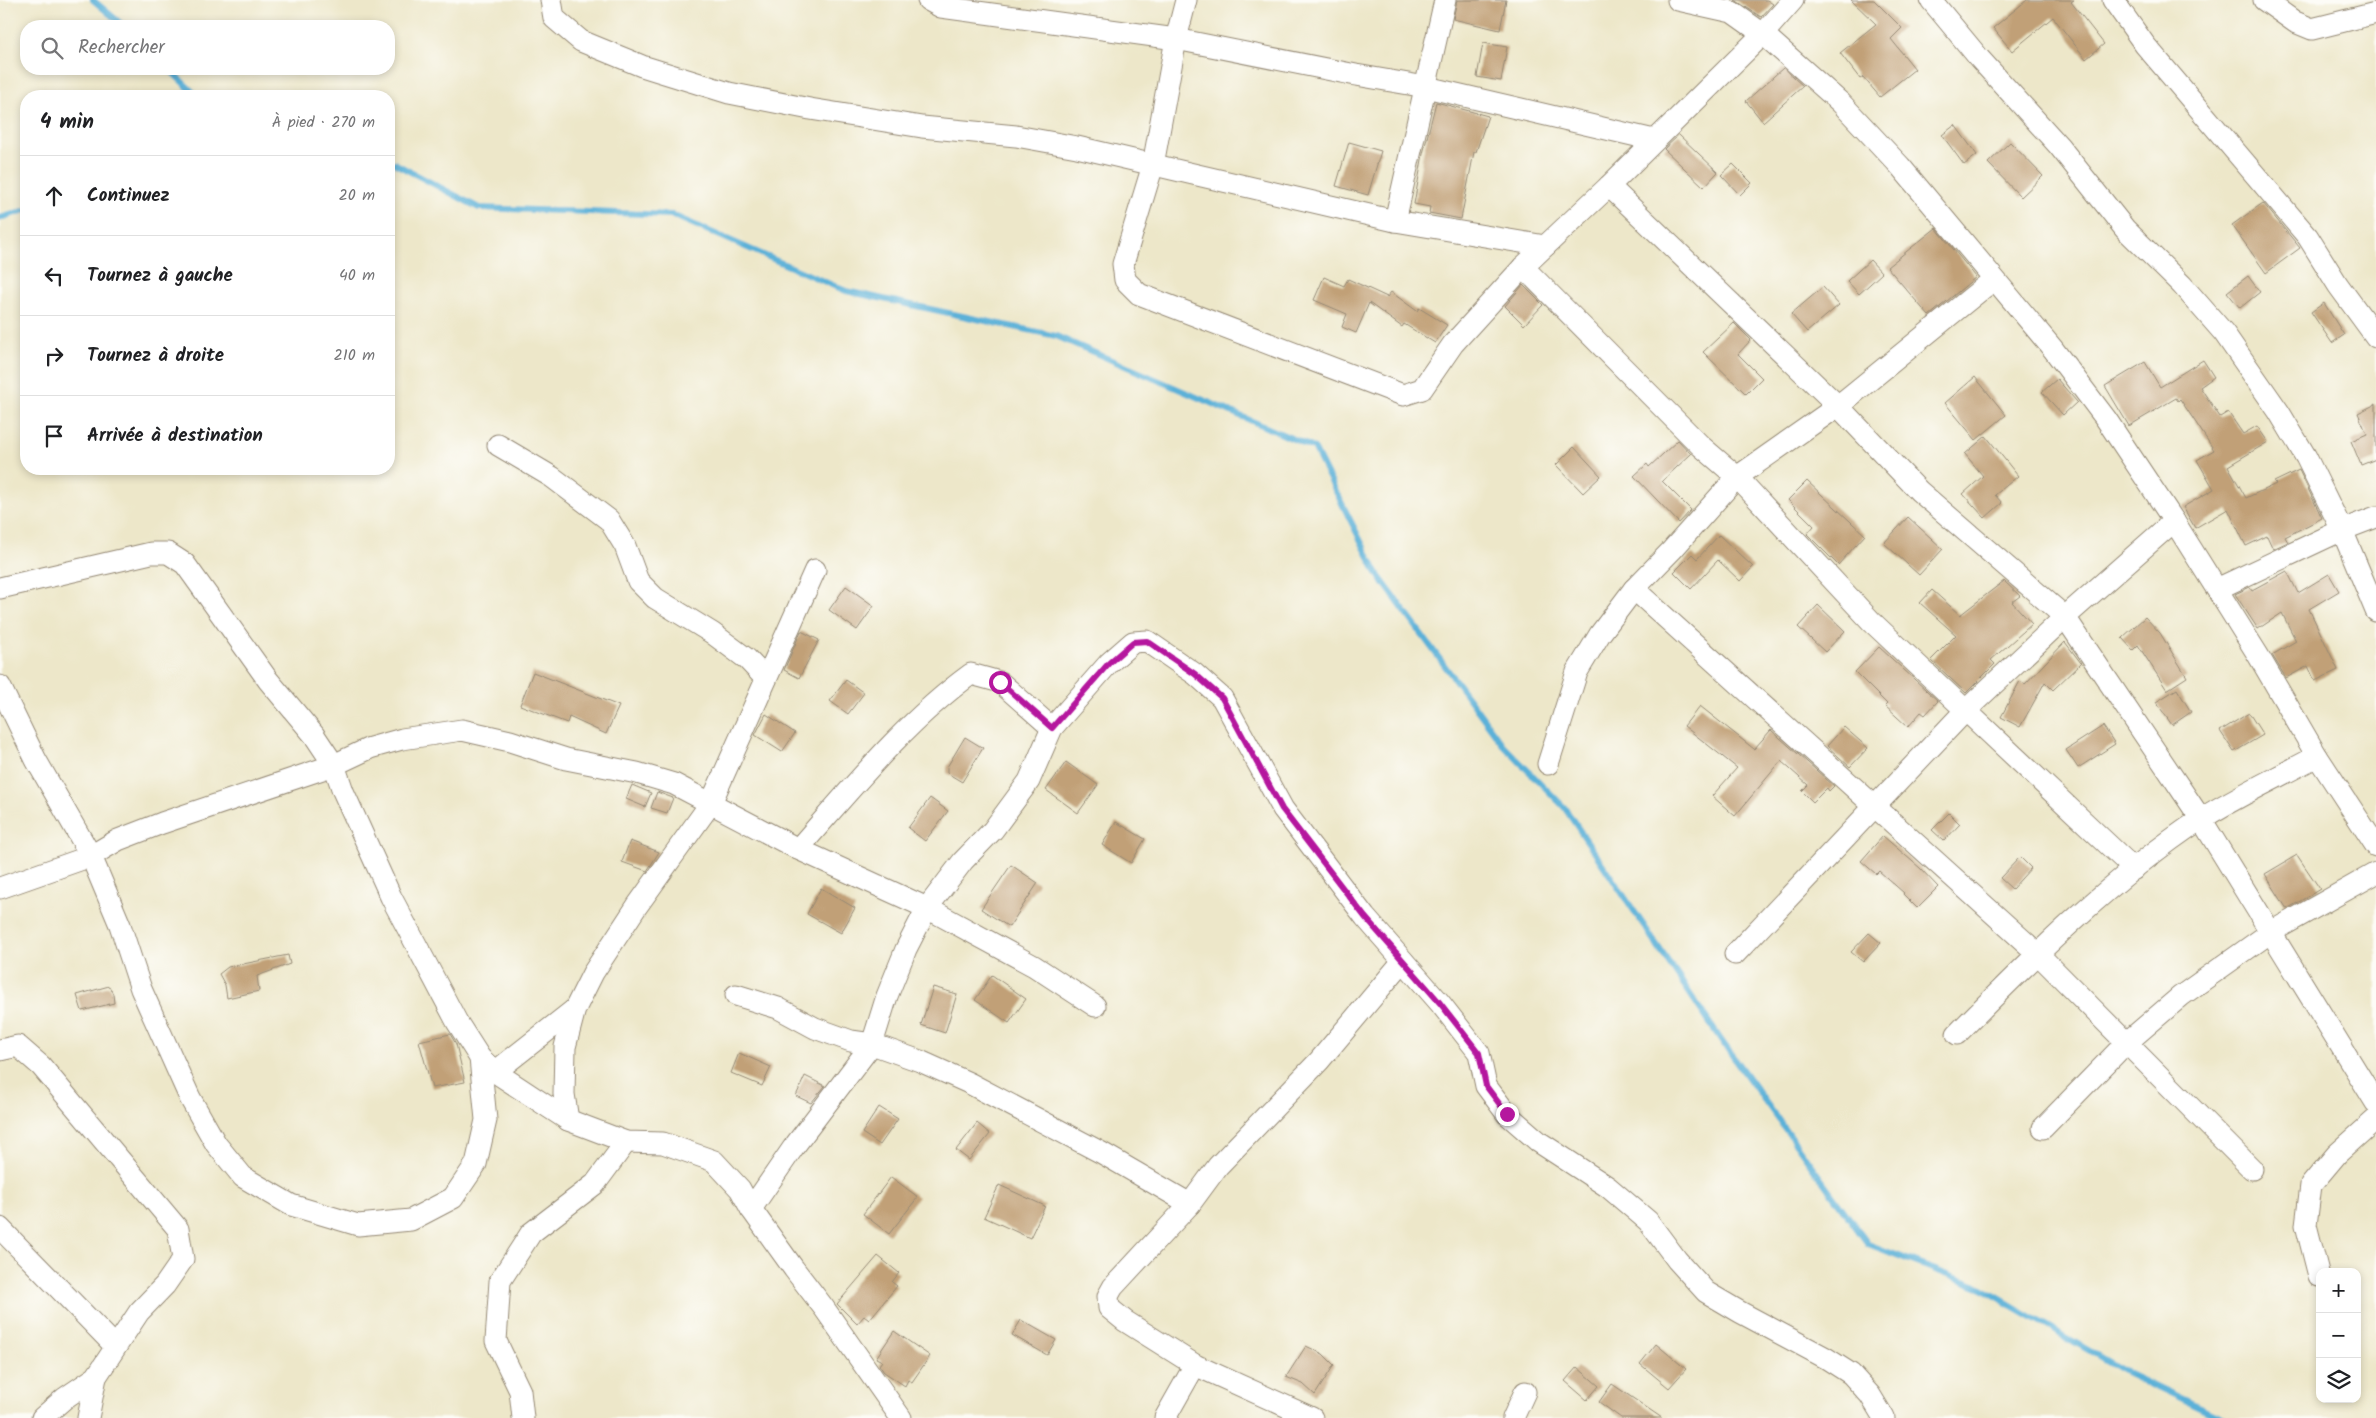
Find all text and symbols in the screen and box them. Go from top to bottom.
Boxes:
search box [20,20,395,75]
text: Rechercher [78,33,165,63]
icon: search [38,34,66,62]
text: 4 min [40,106,94,139]
text: À pied · 270 m [272,110,375,135]
text: Continuez [87,181,170,211]
icon: ahead [40,182,68,210]
text: 20 m [339,183,375,208]
text: Tournez à gauche [87,261,233,291]
icon: left [40,262,68,290]
text: 40 m [339,263,375,288]
text: Tournez à droite [87,341,224,371]
icon: right [40,342,68,370]
text: 210 m [334,343,375,368]
text: Arrivée à destination [87,421,263,451]
icon: arrive [40,422,68,450]
route start [989,671,1012,694]
route end [1496,1103,1519,1126]
map controls [2316,1268,2361,1403]
button: + [2316,1268,2361,1313]
button: − [2316,1313,2361,1358]
button: layers [2316,1358,2361,1403]

